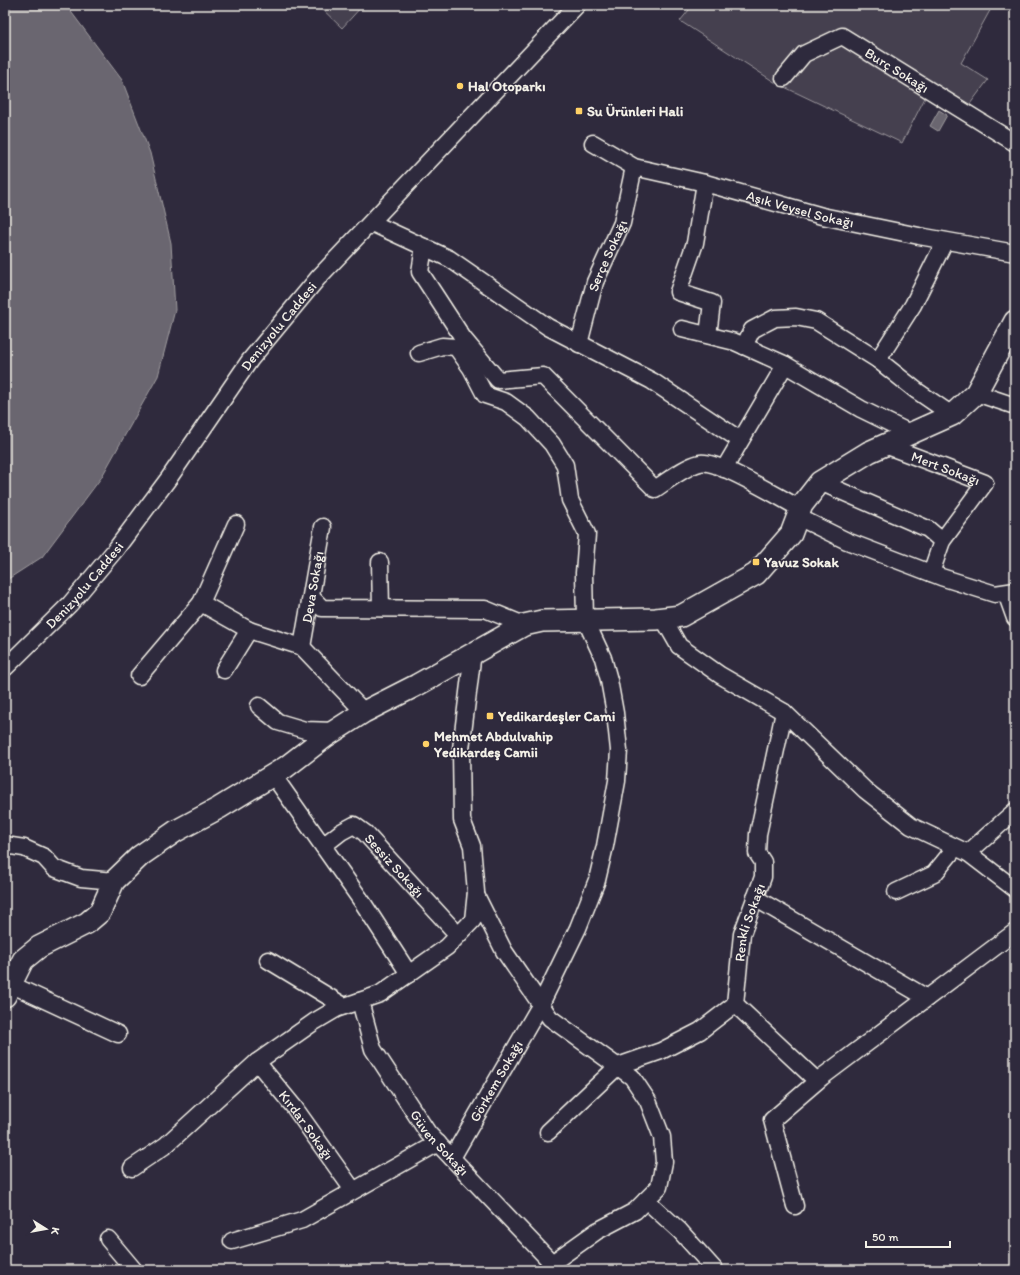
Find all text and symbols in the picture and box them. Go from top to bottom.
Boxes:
street label: Burç Sokağı [862,44,932,97]
place label: Hal Otoparkı [468,78,546,95]
marker: Hal Otoparkı [455,81,465,91]
place label: Su Ürünleri Hali [587,103,683,120]
marker: Su Ürünleri Hali [574,106,584,116]
street label: Aşık Veysel Sokağı [744,187,855,231]
street label: Serçe Sokağı [585,219,631,293]
street label: Denizyolu Caddesi [237,278,320,374]
street label: Mert Sokağı [909,448,982,489]
street label: Denizyolu Caddesi [42,539,127,632]
street label: Deva Sokağı [298,550,328,624]
place label: Yavuz Sokak [763,554,839,571]
marker: Yavuz Sokak [751,557,761,567]
place label: Yedikardeşler Cami [497,708,615,725]
marker: Yedikardeşler Cami [485,711,495,721]
place label: Mehmet Abdulvahip Yedikardeş Camii [433,728,553,761]
marker: Mehmet Abdulvahip Yedikardeş Camii [421,739,431,749]
street label: Sessiz Sokağı [361,830,428,901]
street label: Renkli Sokağı [731,881,769,962]
street label: Görkem Sokağı [466,1037,527,1125]
street label: Kırdar Sokağı [275,1087,337,1163]
street label: Güven Sokağı [406,1107,472,1179]
north arrow [26,1209,66,1249]
scale bar [866,1223,950,1249]
text: K [48,1226,62,1236]
text: 50 m [872,1230,898,1244]

